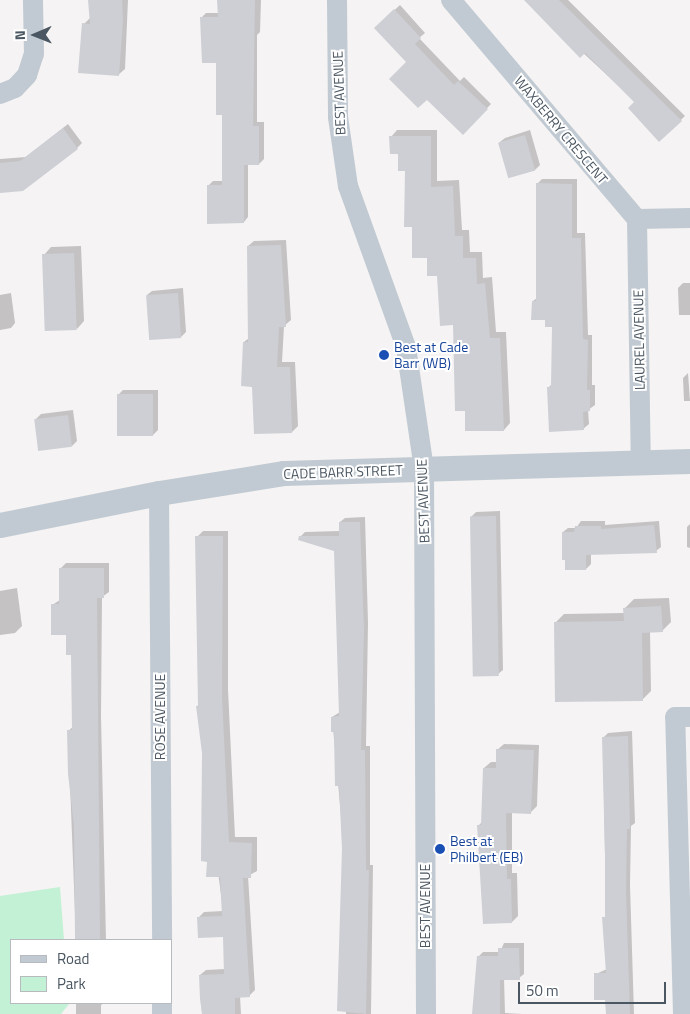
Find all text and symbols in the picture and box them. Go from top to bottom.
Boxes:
north arrow [10,10,60,60]
text: N [9,30,30,40]
street label: BEST AVENUE [329,51,349,135]
street label: WAXBERRY CRESCENT [511,73,611,187]
street label: LAUREL AVENUE [630,290,648,390]
place label: Best at Cade Barr (WB) [394,339,468,372]
marker: Best at Cade Barr (WB) [378,349,390,361]
street label: BEST AVENUE [413,459,433,543]
street label: CADE BARR STREET [283,462,403,482]
street label: ROSE AVENUE [152,674,168,760]
place label: Best at Philbert (EB) [450,833,523,866]
marker: Best at Philbert (EB) [434,843,446,855]
street label: BEST AVENUE [417,864,433,948]
legend [10,939,172,1004]
text: Road [57,947,89,970]
text: Park [57,972,86,995]
scale bar [520,972,668,1004]
text: 50 m [526,979,559,1002]

